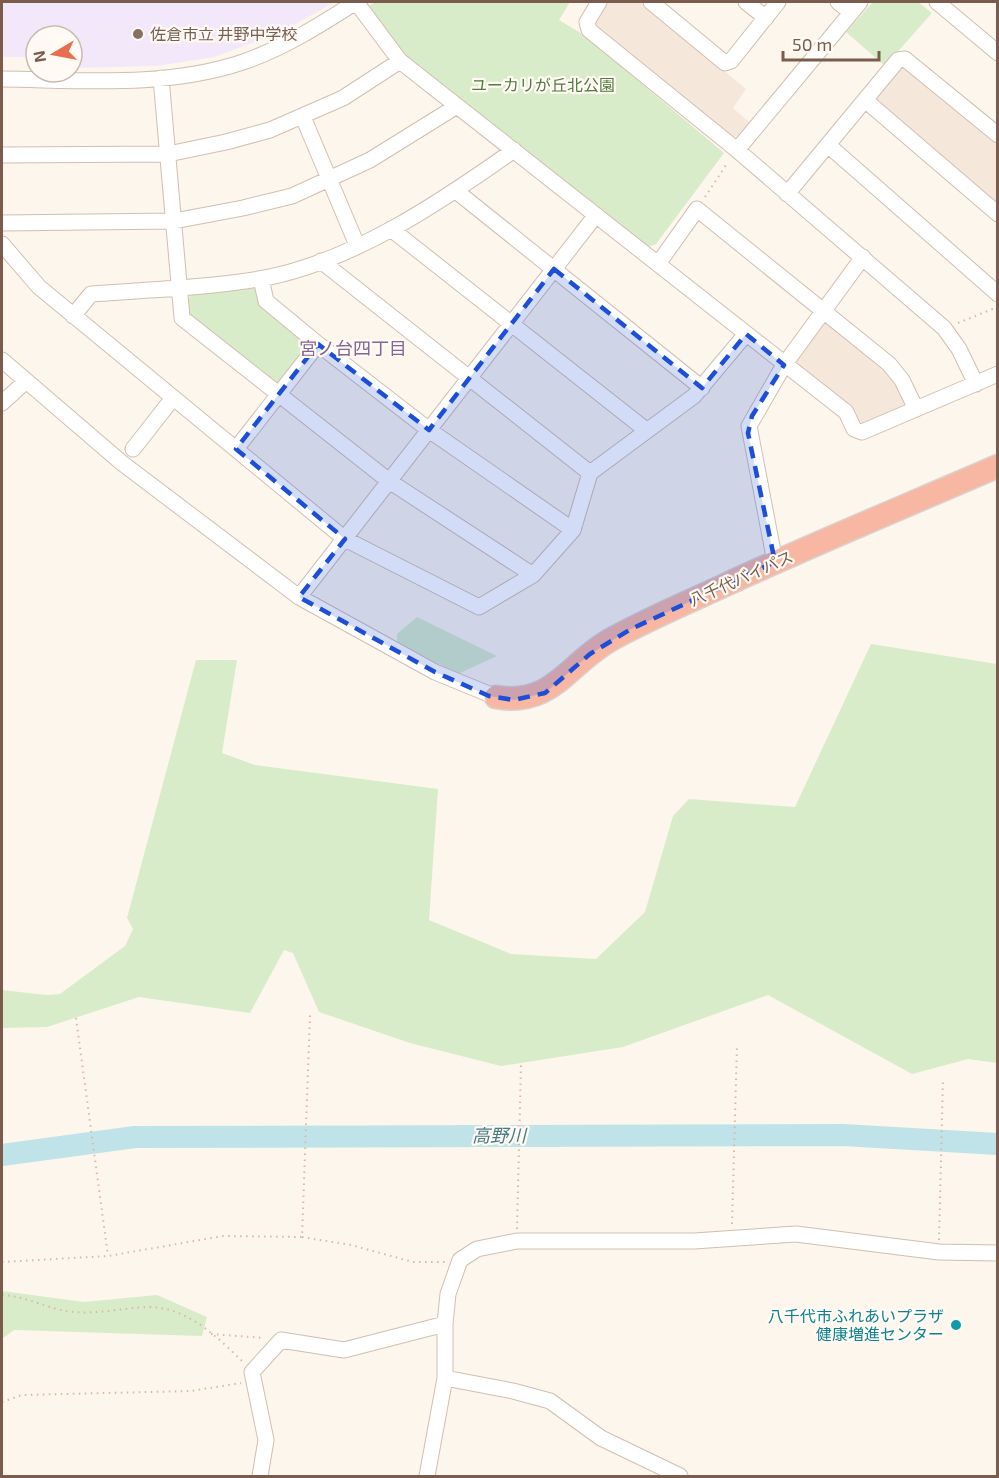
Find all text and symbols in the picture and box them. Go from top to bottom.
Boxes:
north arrow [24,24,84,84]
place label: 佐倉市立 井野中学校 [150,24,298,43]
scale bar [783,24,879,62]
marker: 佐倉市立 井野中学校 [131,27,145,41]
text: 50 m [792,33,832,55]
text: N [28,49,49,64]
park label: ユーカリが丘北公園 [471,75,615,94]
district label: 宮ノ台四丁目 [299,337,407,359]
street label: 八千代バイパス [686,546,796,609]
water label: 高野川 [472,1124,528,1146]
place label: 八千代市ふれあいプラザ 健康増進センター [768,1306,944,1343]
marker: 八千代市ふれあいプラザ 健康増進センター [949,1318,963,1332]

